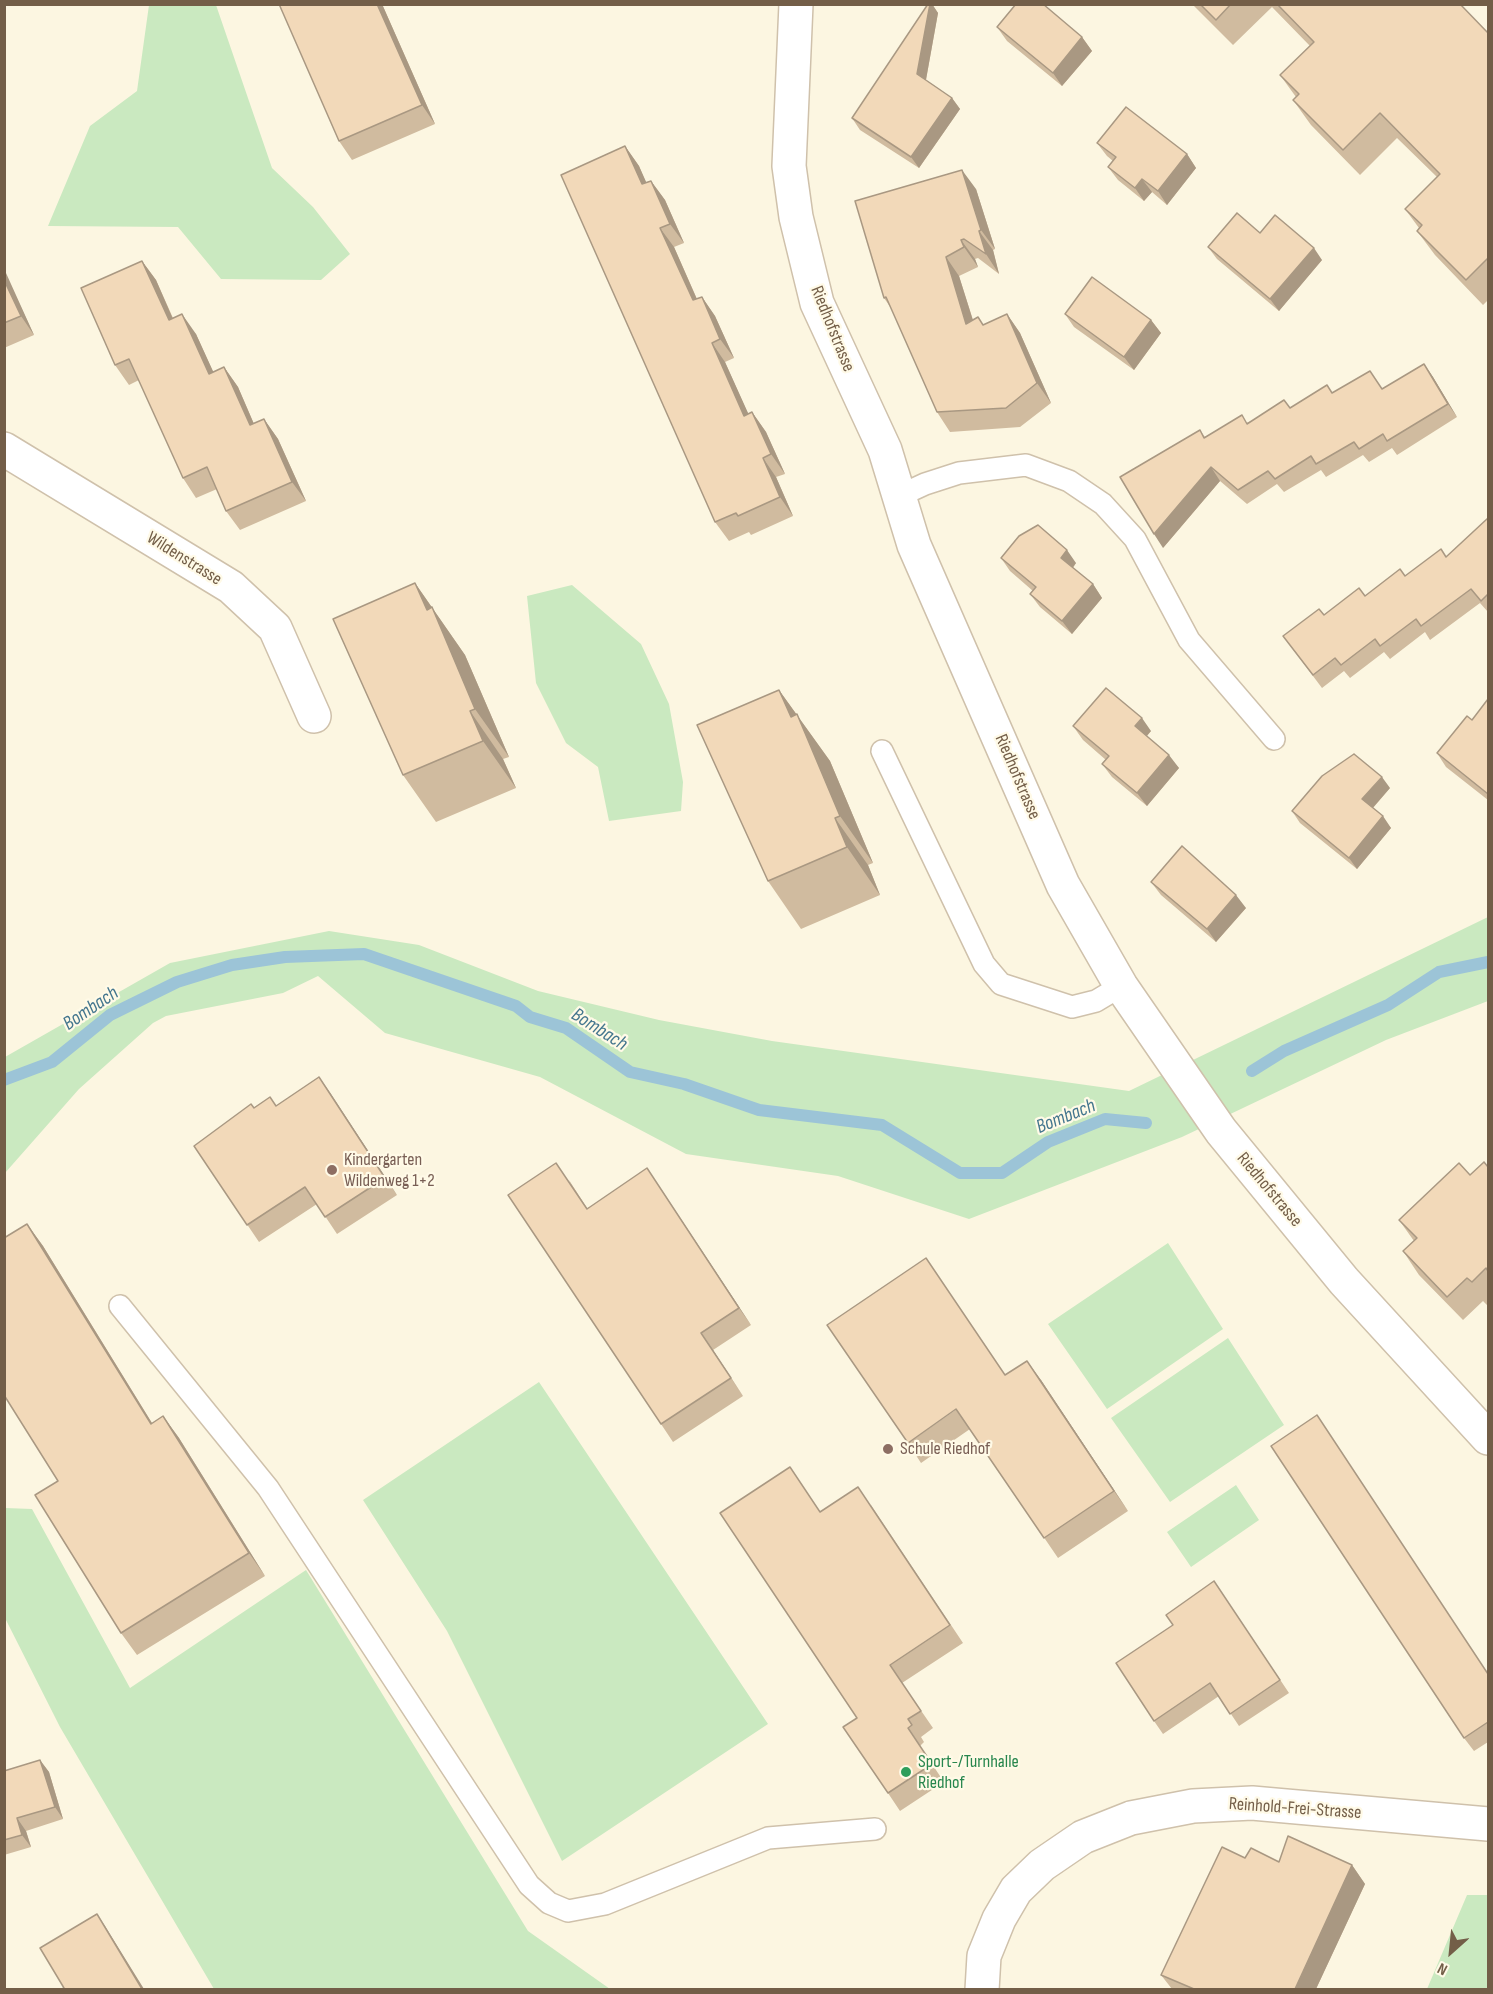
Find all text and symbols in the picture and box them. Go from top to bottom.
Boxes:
street label: Riedhofstrasse [805,283,859,375]
street label: Wildenstrasse [142,527,226,591]
street label: Riedhofstrasse [989,731,1045,823]
water label: Bombach [59,982,123,1036]
water label: Bombach [566,1003,632,1057]
water label: Bombach [1033,1094,1099,1140]
street label: Riedhofstrasse [1232,1148,1306,1232]
place label: Kindergarten Wildenweg 1+2 [344,1149,435,1192]
marker: Kindergarten Wildenweg 1+2 [325,1163,339,1177]
place label: Schule Riedhof [900,1438,990,1460]
marker: Schule Riedhof [881,1442,895,1456]
place label: Sport-/Turnhalle Riedhof [918,1751,1019,1794]
marker: Sport-/Turnhalle Riedhof [899,1765,913,1779]
street label: Reinhold-Frei-Strasse [1228,1794,1362,1824]
north arrow [1421,1922,1481,1982]
text: N [1434,1958,1451,1979]

